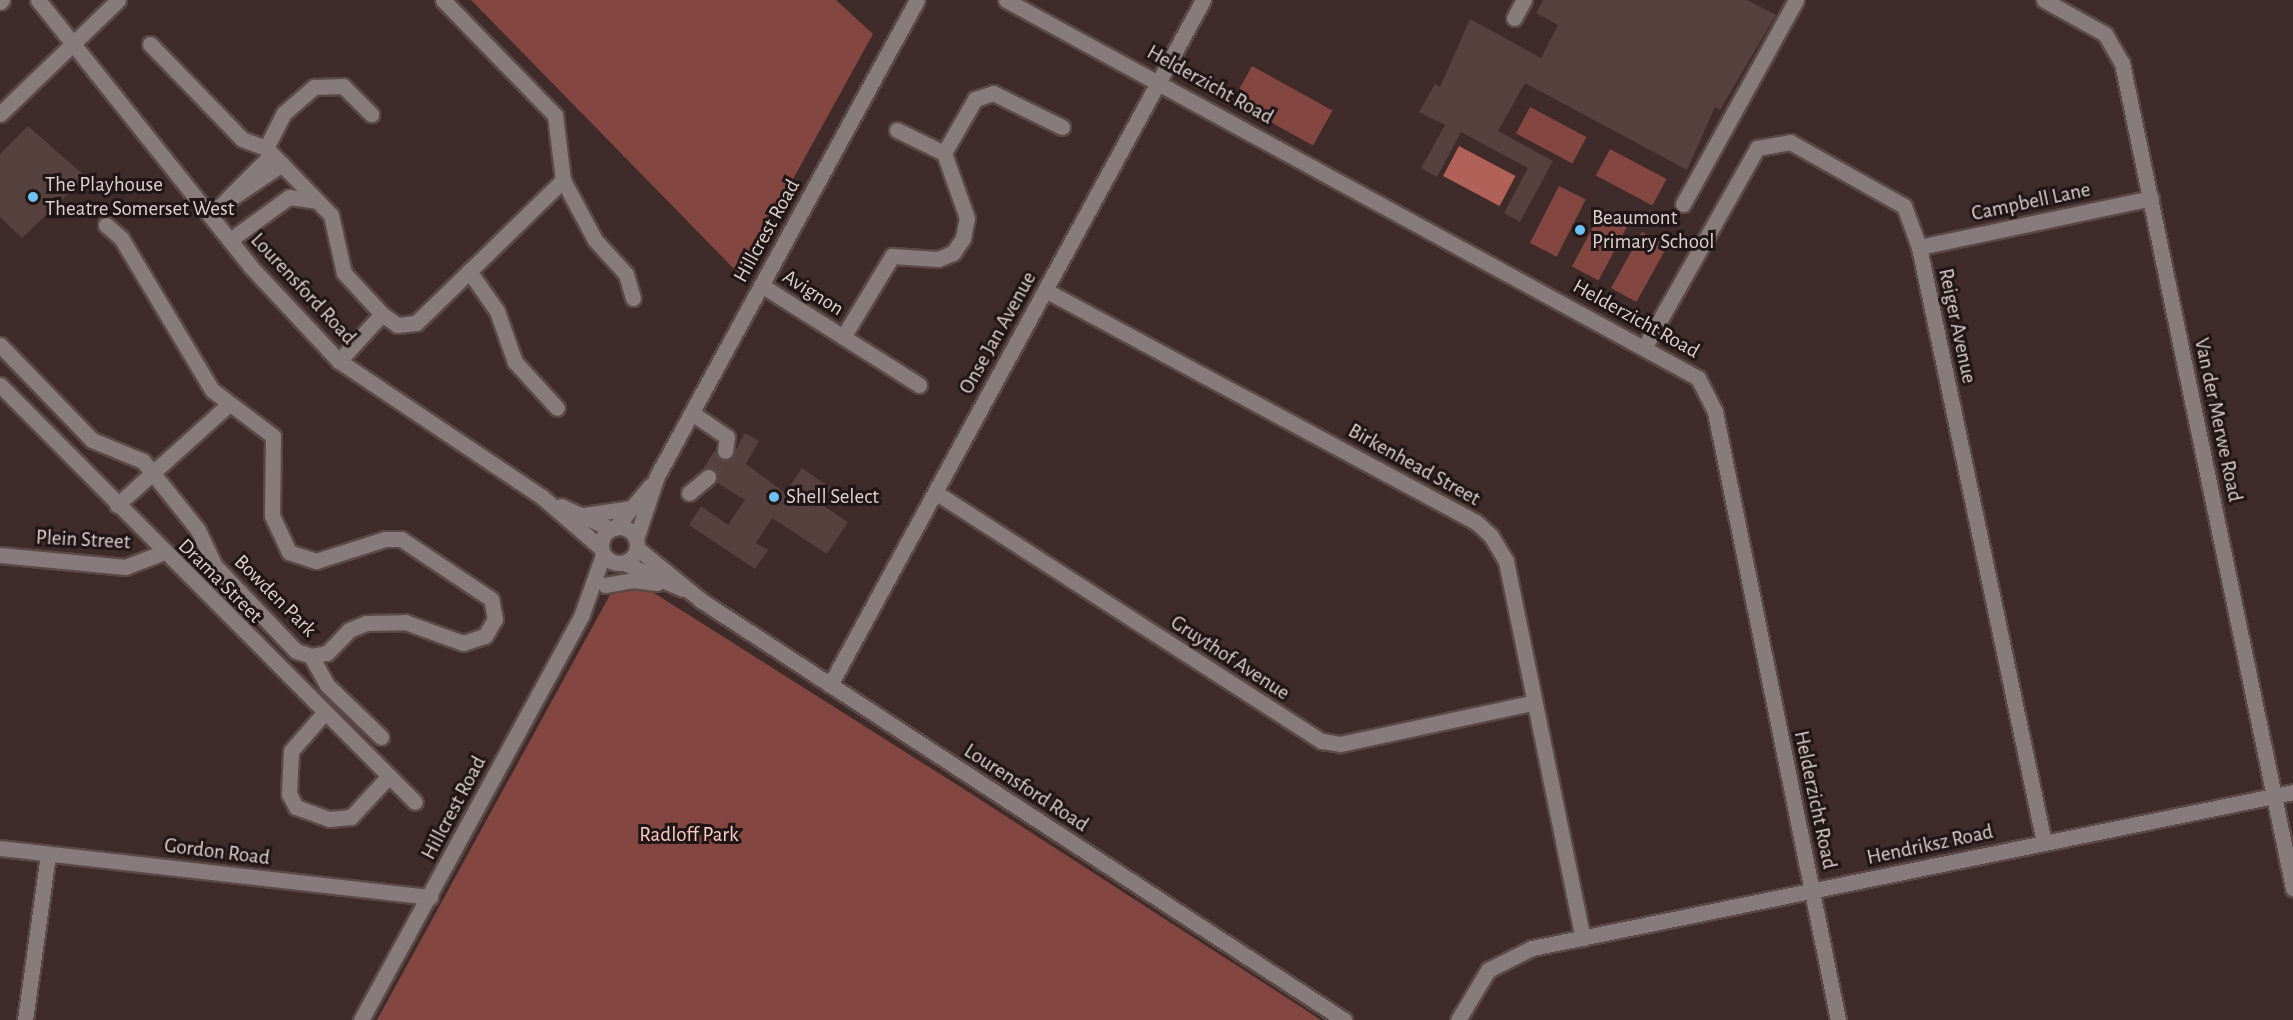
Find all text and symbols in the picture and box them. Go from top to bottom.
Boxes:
street label: Helderzicht Road [1142,40,1278,130]
place label: The Playhouse Theatre Somerset West [45,172,234,222]
street label: Hillcrest Road [728,175,806,287]
street label: Campbell Lane [1969,177,2093,227]
marker: The Playhouse Theatre Somerset West [26,190,40,204]
place label: Beaumont Primary School [1592,205,1715,255]
marker: Beaumont Primary School [1573,223,1587,237]
street label: Lourensford Road [245,228,361,350]
street label: Avignon [778,264,848,322]
street label: Reiger Avenue [1933,266,1981,386]
street label: Onse Jan Avenue [954,267,1042,399]
street label: Helderzicht Road [1568,274,1704,364]
street label: Van der Merwe Road [2188,336,2248,504]
street label: Birkenhead Street [1344,418,1484,512]
place label: Shell Select [786,484,879,510]
marker: Shell Select [767,490,781,504]
street label: Plein Street [35,525,131,555]
street label: Drama Street [173,534,267,628]
street label: Bowden Park [229,550,321,642]
street label: Gruythof Avenue [1166,610,1294,706]
street label: Helderzicht Road [1788,729,1842,871]
street label: Lourensford Road [959,738,1093,838]
street label: Hillcrest Road [416,752,492,864]
street label: Hendriksz Road [1865,819,1995,871]
park label: Radloff Park [639,822,739,848]
street label: Gordon Road [163,833,271,871]

